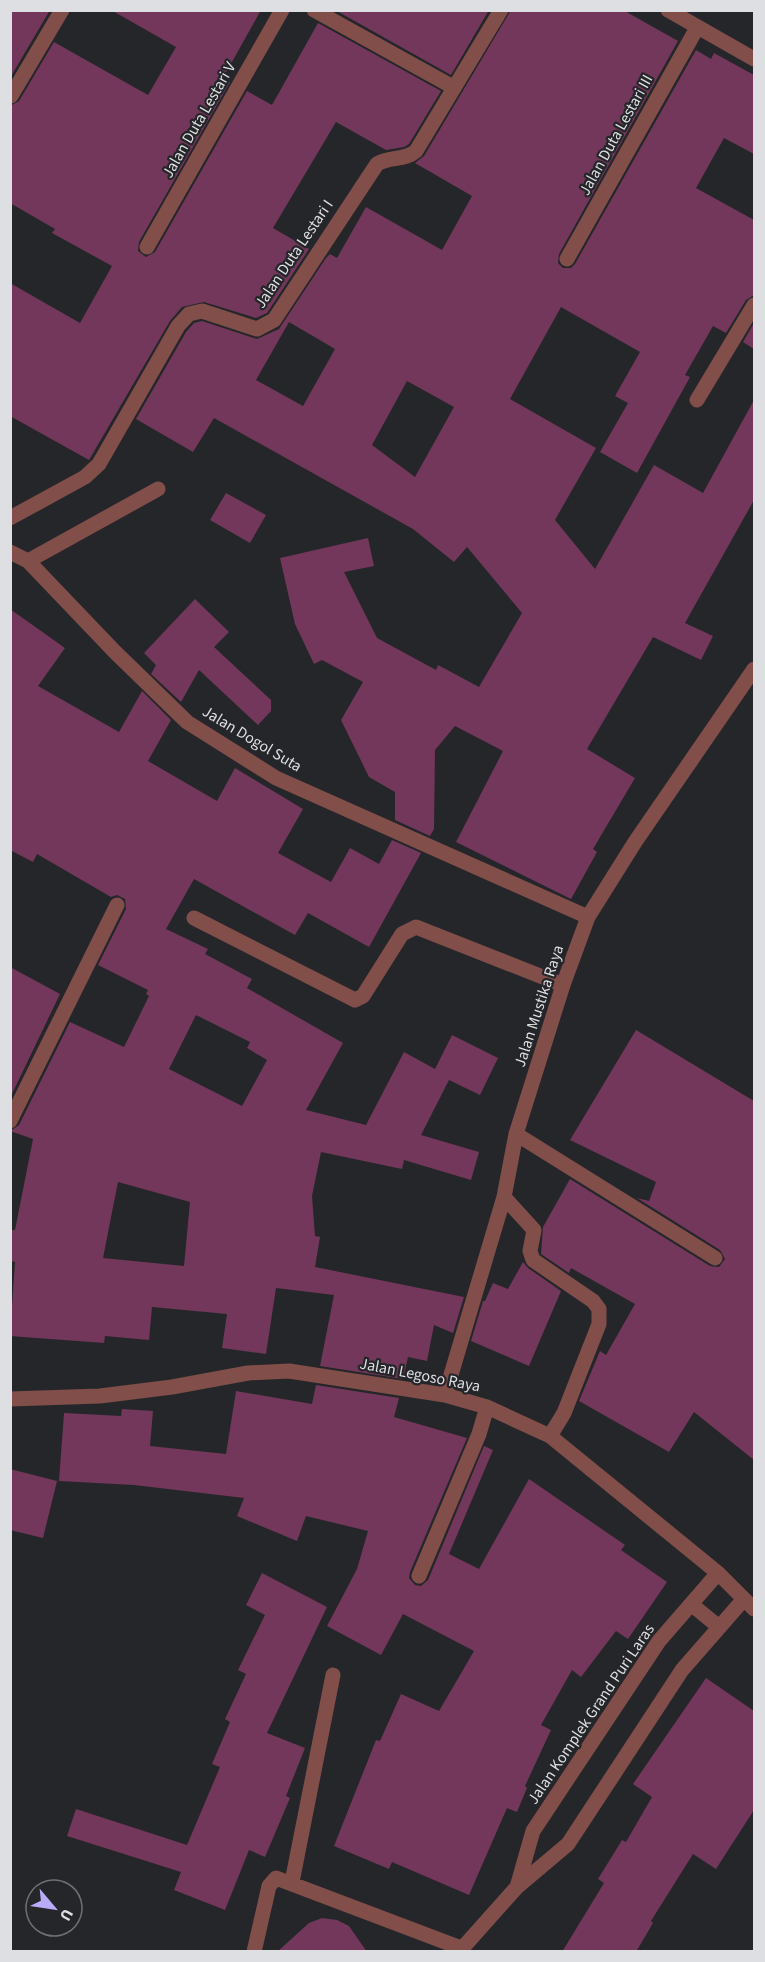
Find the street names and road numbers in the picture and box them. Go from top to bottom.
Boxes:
street label: Jalan Duta Lestari V [157,57,242,182]
street label: Jalan Duta Lestari III [574,71,658,199]
street label: Jalan Duta Lestari I [249,195,339,313]
street label: Jalan Dogol Suta [198,701,306,777]
street label: Jalan Mustika Raya [509,942,569,1070]
street label: Jalan Legoso Raya [358,1353,482,1397]
street label: Jalan Komplek Grand Puri Laras [522,1619,660,1808]

